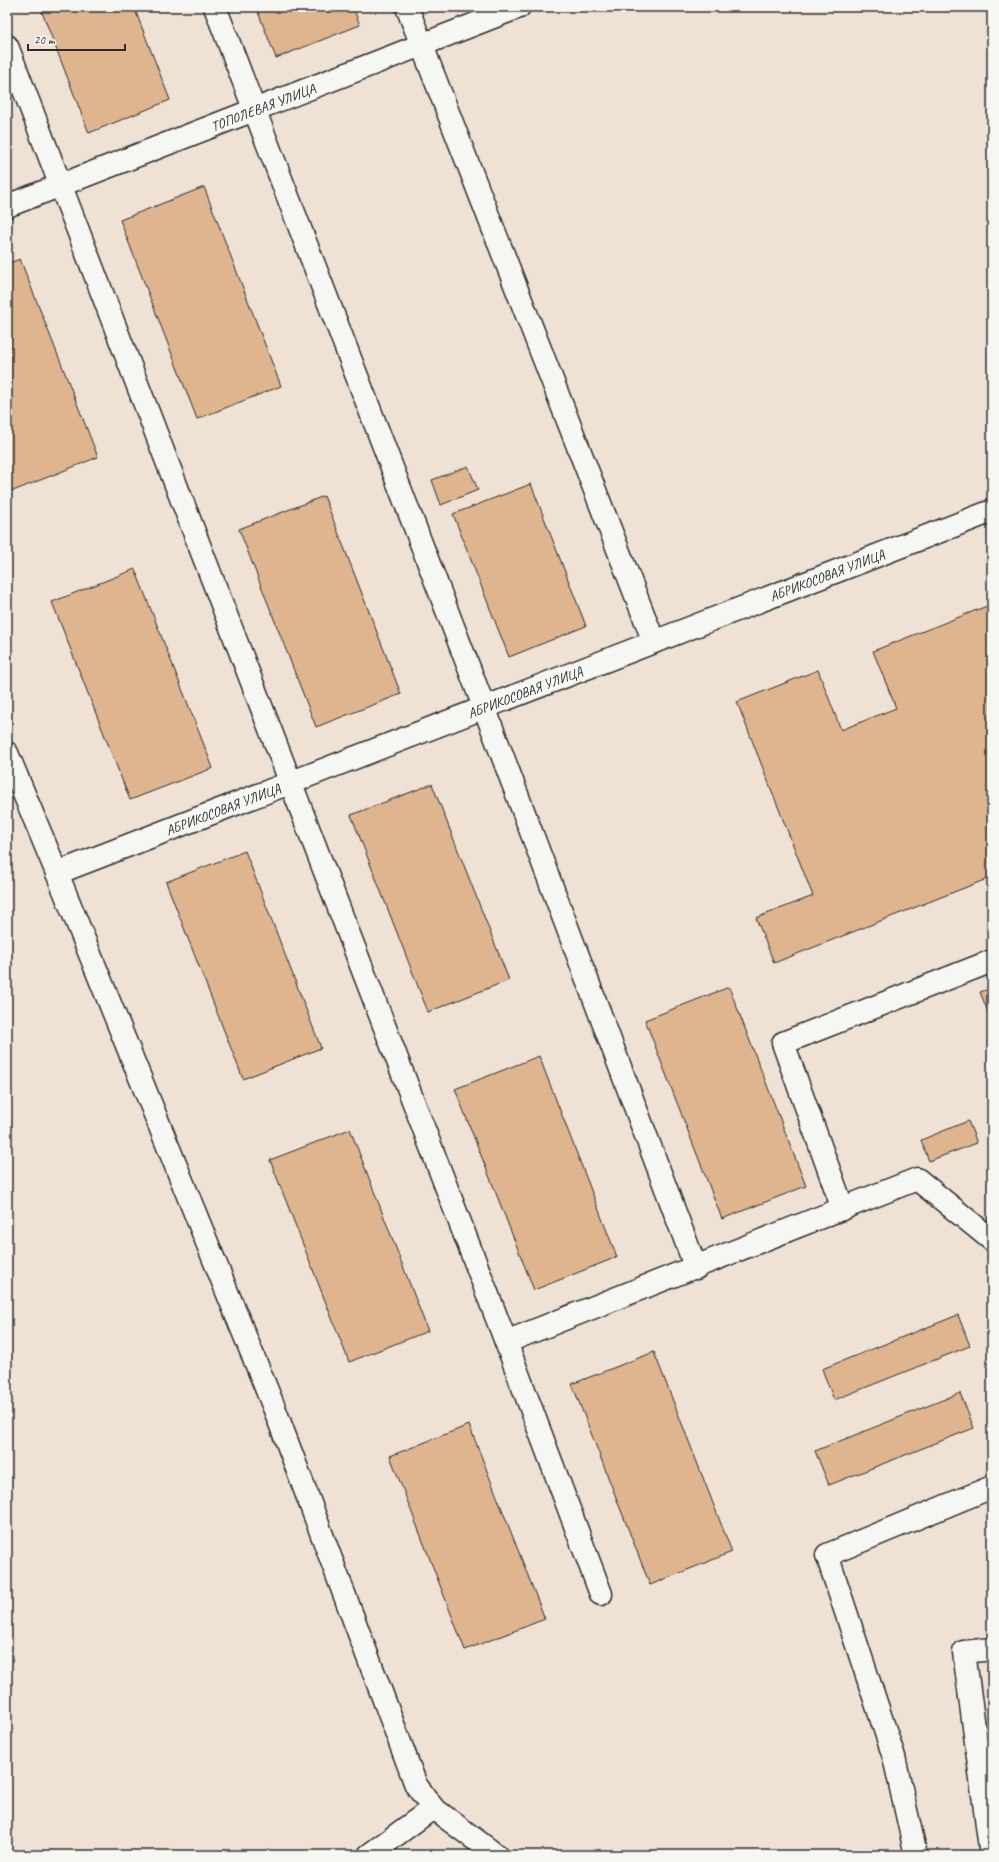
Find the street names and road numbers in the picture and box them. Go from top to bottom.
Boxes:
street label: ТОПОЛЕВАЯ УЛИЦА [209,79,319,135]
street label: АБРИКОСОВАЯ УЛИЦА [767,545,888,605]
street label: АБРИКОСОВАЯ УЛИЦА [465,662,586,722]
street label: АБРИКОСОВАЯ УЛИЦА [163,779,284,839]

